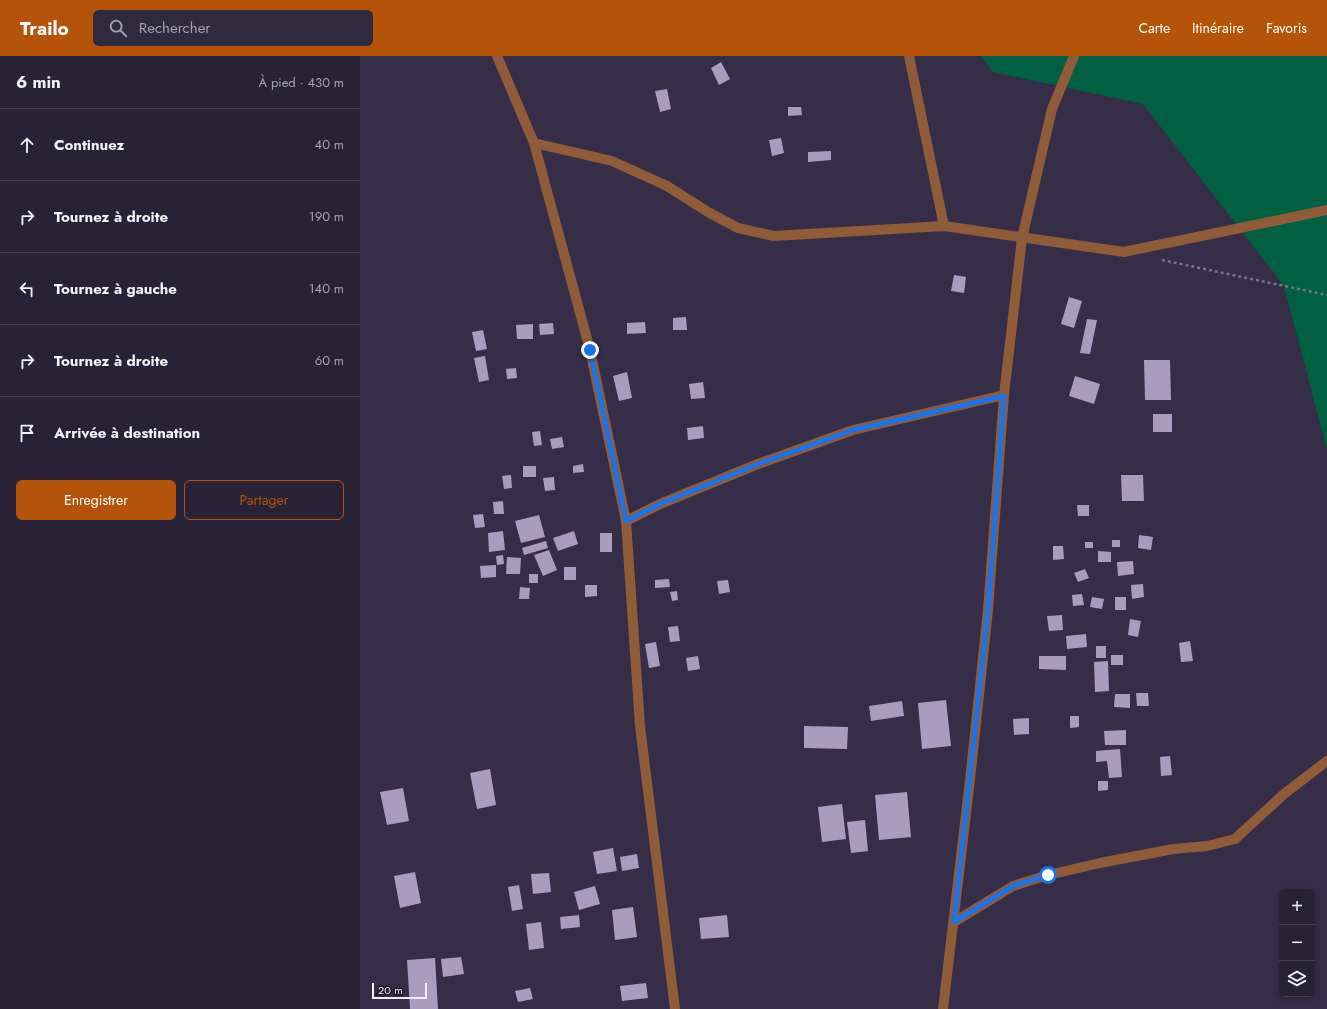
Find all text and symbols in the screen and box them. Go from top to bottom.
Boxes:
search box [93,10,373,46]
text: Trailo [20,15,69,42]
icon: search [107,17,129,39]
text: Rechercher [139,17,211,39]
text: Carte [1138,18,1170,38]
text: Itinéraire [1192,18,1244,38]
text: Favoris [1266,18,1307,38]
text: 6 min [16,70,61,94]
text: À pied · 430 m [258,73,344,92]
icon: ahead [16,134,38,156]
text: Continuez [54,134,124,156]
text: 40 m [315,135,344,154]
icon: right [16,206,38,228]
text: Tournez à droite [54,206,168,228]
text: 190 m [309,207,344,226]
icon: left [16,278,38,300]
text: Tournez à gauche [54,278,177,300]
text: 140 m [309,279,344,298]
route end [581,341,599,359]
icon: right [16,350,38,372]
text: Tournez à droite [54,350,168,372]
text: 60 m [315,351,344,370]
icon: arrive [16,422,38,444]
text: Arrivée à destination [54,422,200,444]
button: Enregistrer [16,480,176,520]
button: Partager [184,480,344,520]
route start [1039,866,1057,884]
map controls [1279,889,1315,997]
button: + [1279,889,1315,925]
button: − [1279,925,1315,961]
button: layers [1279,961,1315,997]
scale bar [372,981,427,1000]
text: 20 m [378,982,403,998]

